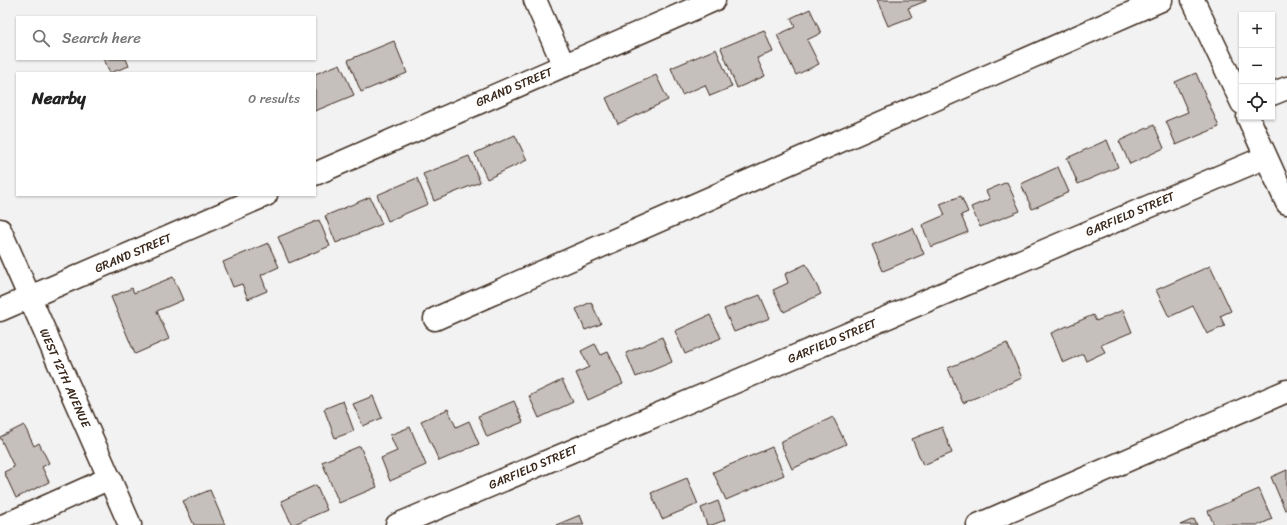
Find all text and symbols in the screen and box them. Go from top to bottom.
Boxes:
map controls [1239,12,1275,120]
button: + [1239,12,1275,48]
search box [16,16,316,60]
text: Search here [62,25,141,51]
icon: search [30,27,52,49]
button: − [1239,48,1275,84]
street label: GRAND STREET [472,61,557,113]
text: Nearby [32,83,86,113]
button: locate [1239,84,1275,120]
text: 0 results [248,87,300,110]
street label: GARFIELD STREET [1082,185,1179,243]
street label: GRAND STREET [91,227,176,279]
street label: GARFIELD STREET [784,312,881,370]
street label: WEST 12TH AVENUE [33,325,97,433]
street label: GARFIELD STREET [485,438,582,496]

